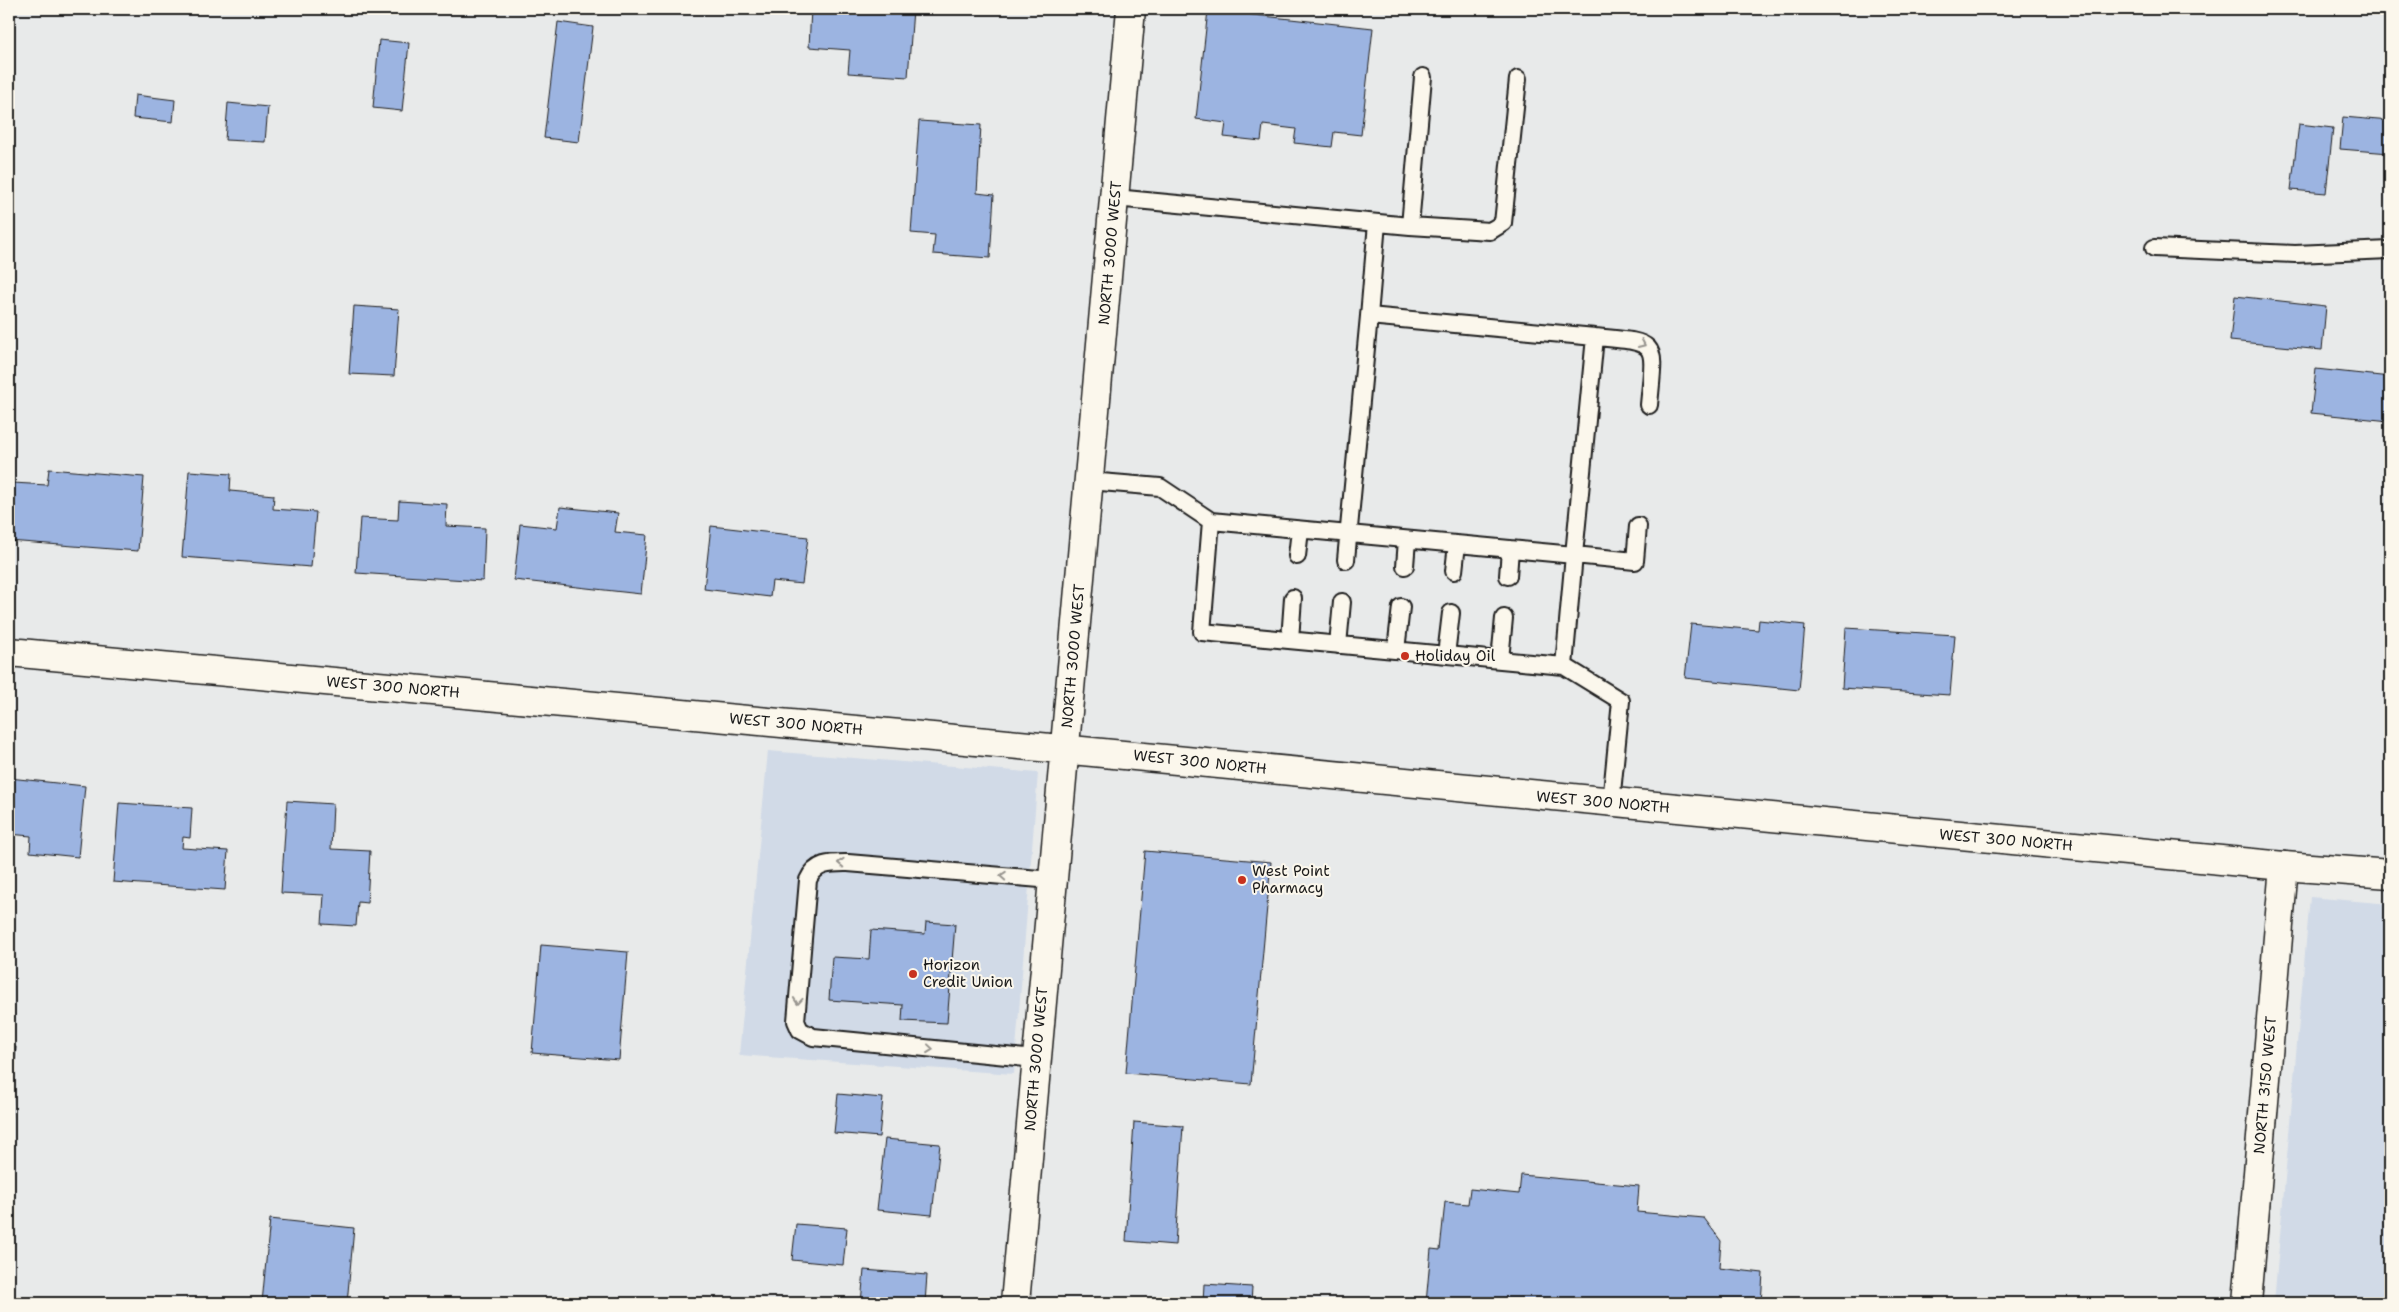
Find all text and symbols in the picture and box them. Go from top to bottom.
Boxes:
street label: NORTH 3000 WEST [1094,180,1126,326]
one-way arrow [1637,338,1646,349]
street label: NORTH 3000 WEST [1057,583,1089,729]
place label: Holiday Oil [1415,646,1496,666]
marker: Holiday Oil [1399,650,1411,662]
street label: WEST 300 NORTH [325,671,461,703]
street label: WEST 300 NORTH [728,708,864,740]
street label: WEST 300 NORTH [1132,745,1268,779]
street label: WEST 300 NORTH [1535,786,1671,818]
street label: WEST 300 NORTH [1938,824,2074,856]
one-way arrow [837,858,845,869]
place label: West Point Pharmacy [1252,861,1330,898]
one-way arrow [999,871,1007,882]
marker: West Point Pharmacy [1236,874,1248,886]
place label: Horizon Credit Union [923,955,1013,992]
marker: Horizon Credit Union [907,968,919,980]
street label: NORTH 3000 WEST [1020,986,1052,1132]
one-way arrow [793,998,804,1006]
street label: NORTH 3150 WEST [2249,1015,2281,1155]
one-way arrow [926,1043,934,1054]

